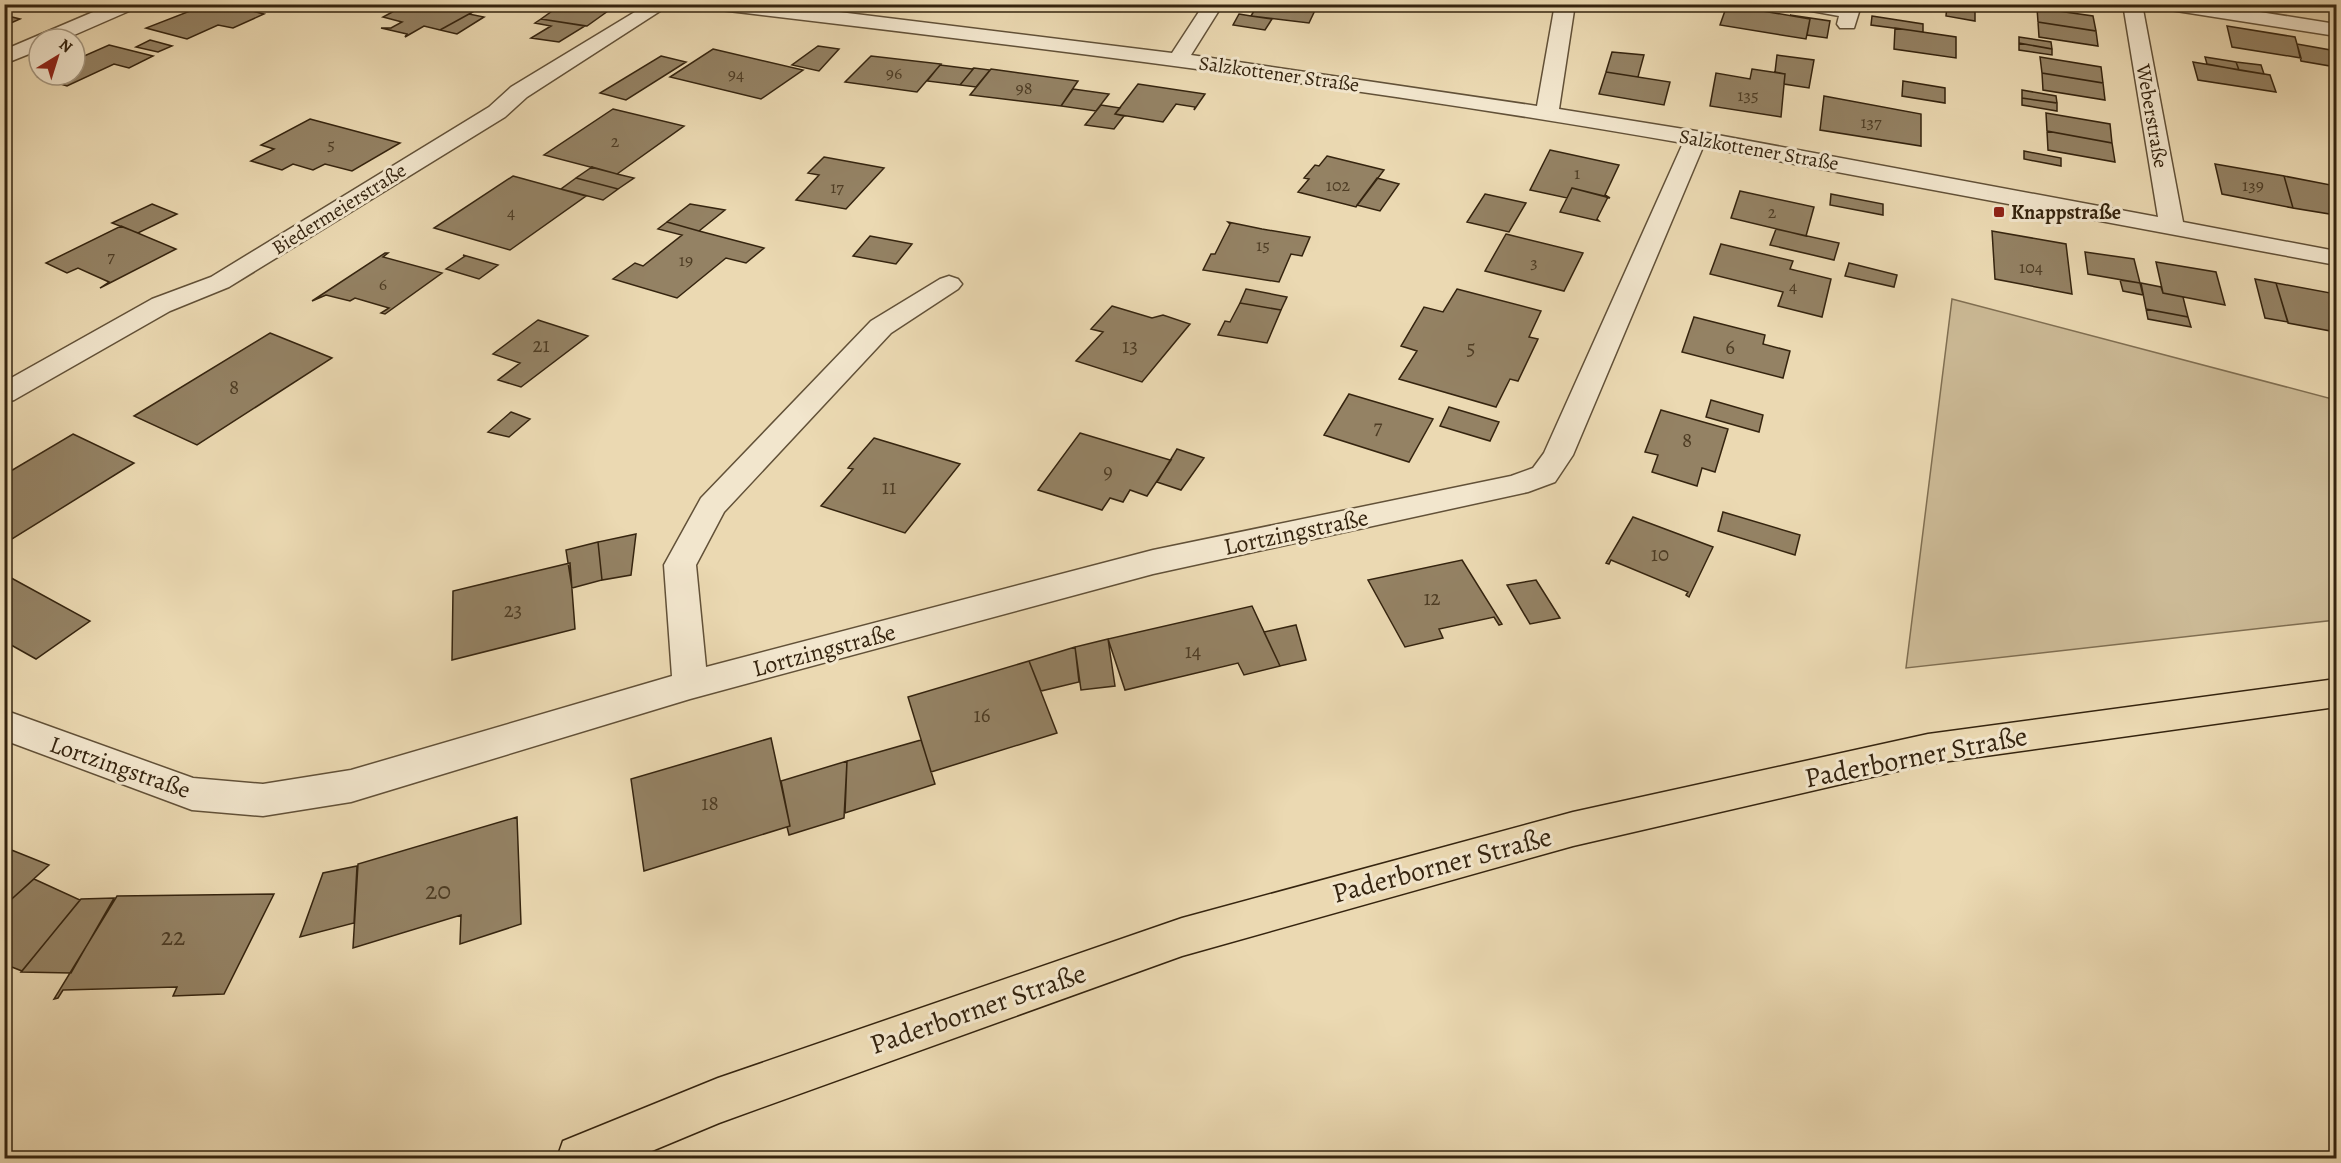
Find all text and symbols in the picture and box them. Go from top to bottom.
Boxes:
north arrow [27,27,87,87]
text: N [54,34,77,58]
street label: Salzkottener Straße [1197,49,1361,99]
house number: 96 [886,61,902,85]
street label: Weberstraße [2129,61,2174,170]
house number: 94 [728,62,744,86]
house number: 98 [1016,76,1032,100]
house number: 135 [1737,83,1759,107]
house number: 137 [1860,110,1882,134]
street label: Salzkottener Straße [1677,123,1841,177]
house number: 2 [611,129,620,153]
house number: 5 [327,132,335,156]
street label: Biedermeierstraße [267,157,411,261]
house number: 1 [1574,161,1580,185]
house number: 102 [1326,173,1351,197]
house number: 139 [2242,173,2264,197]
house number: 17 [830,175,844,199]
place label: Knappstraße [2011,199,2121,226]
house number: 4 [507,200,515,224]
house number: 2 [1768,200,1777,224]
marker: Knappstraße [1992,205,2006,219]
house number: 15 [1256,233,1270,257]
house number: 7 [107,244,115,268]
house number: 19 [679,248,693,272]
house number: 3 [1530,250,1538,274]
house number: 104 [2019,255,2043,279]
house number: 6 [379,272,387,296]
house number: 4 [1789,274,1797,298]
house number: 21 [532,331,550,359]
house number: 13 [1122,332,1138,360]
house number: 6 [1725,333,1735,361]
house number: 5 [1466,334,1476,362]
house number: 8 [229,373,239,401]
house number: 7 [1374,413,1383,441]
house number: 8 [1682,426,1692,454]
house number: 9 [1103,457,1113,485]
house number: 11 [882,473,896,501]
street label: Lortzingstraße [1221,501,1371,563]
house number: 10 [1651,540,1669,568]
house number: 12 [1423,584,1441,612]
house number: 23 [504,596,522,624]
street label: Lortzingstraße [749,616,899,684]
house number: 14 [1185,637,1201,665]
house number: 16 [974,701,991,729]
street label: Paderborner Straße [1801,717,2031,797]
street label: Lortzingstraße [45,728,195,806]
house number: 18 [701,789,719,817]
street label: Paderborner Straße [1328,817,1556,913]
house number: 20 [425,873,451,908]
house number: 22 [161,919,185,954]
street label: Paderborner Straße [865,954,1091,1064]

